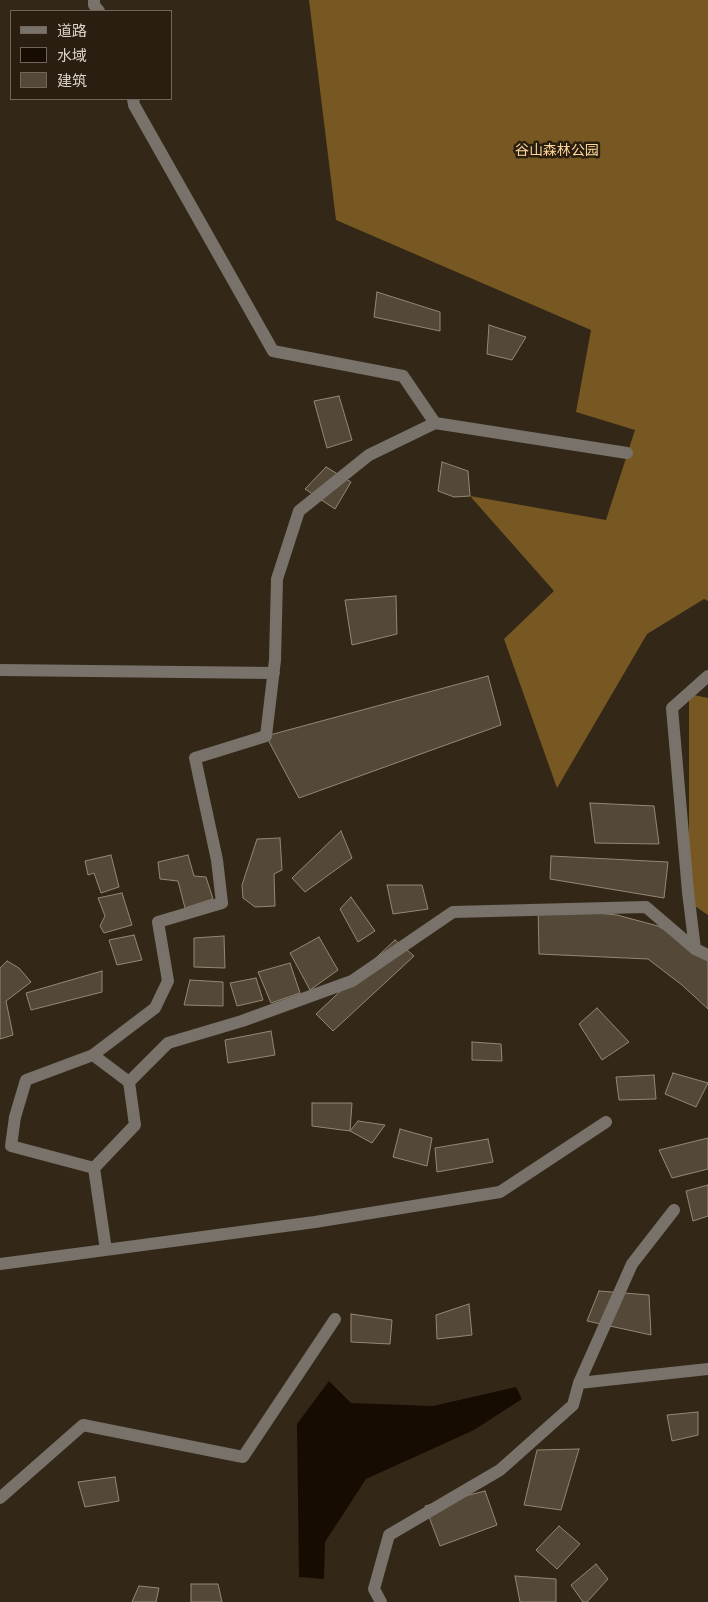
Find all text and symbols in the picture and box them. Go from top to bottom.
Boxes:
legend [10,10,172,100]
text: 道路 [57,21,87,41]
text: 水域 [57,46,87,66]
text: 建筑 [57,71,87,91]
park label: 谷山森林公园 [515,144,599,160]

